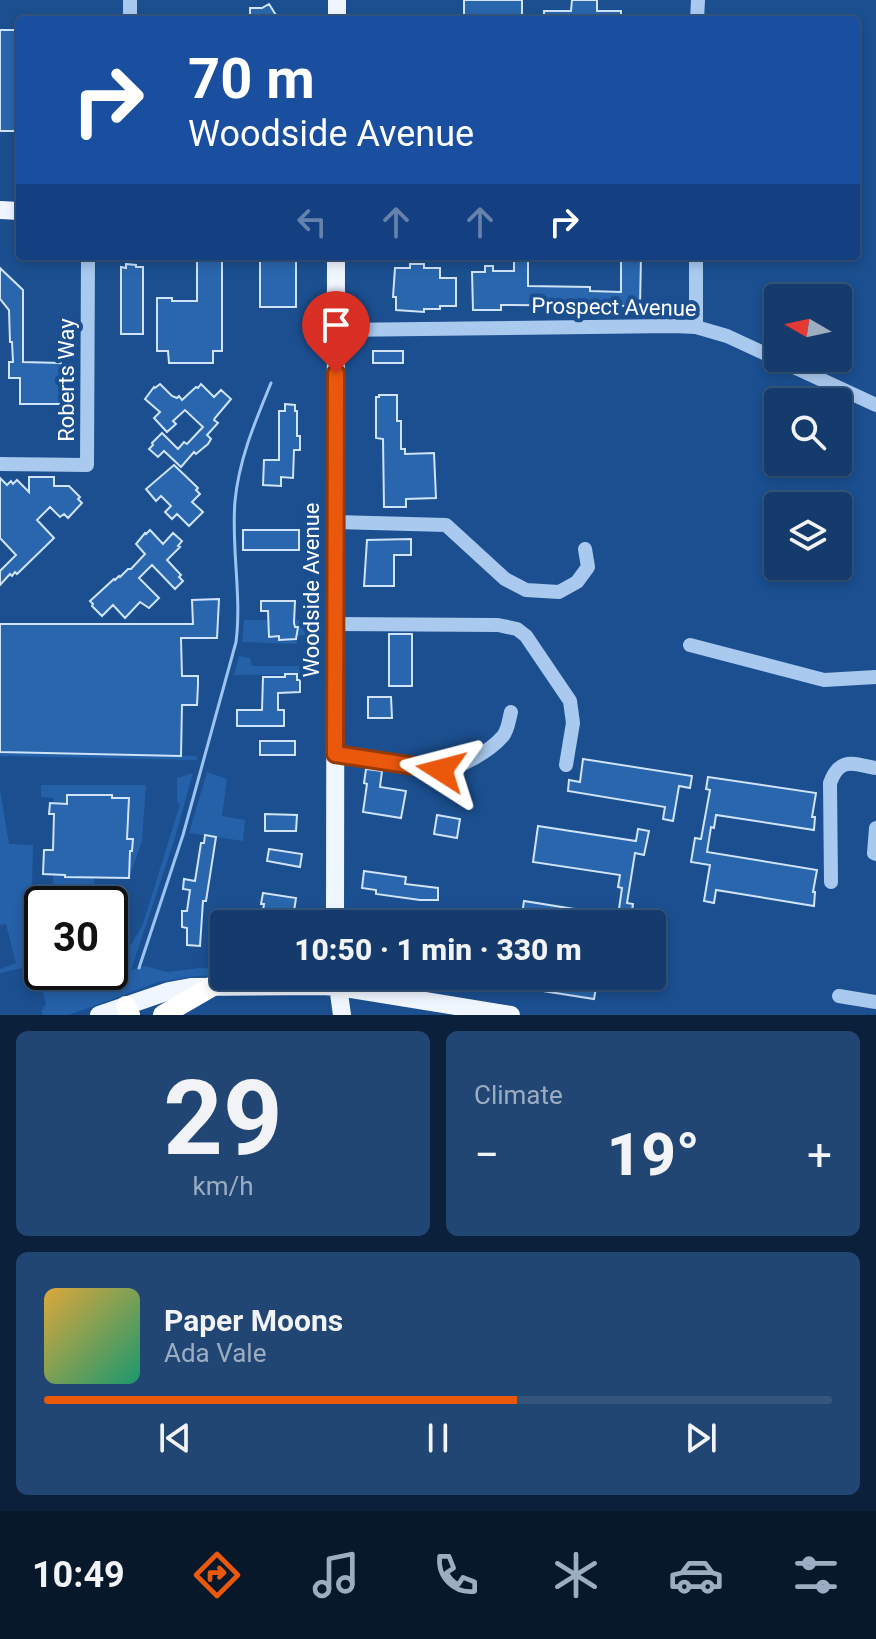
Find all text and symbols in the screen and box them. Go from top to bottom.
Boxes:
text: 70 m [188,46,315,112]
icon: right [56,48,160,152]
text: Woodside Avenue [188,113,474,155]
icon: left [290,200,334,244]
icon: ahead [374,200,418,244]
icon: ahead [458,200,502,244]
icon: right [542,200,586,244]
north arrow [764,284,852,372]
map controls [764,284,852,580]
pin [302,291,370,373]
street label: Prospect Avenue [531,293,697,321]
icon: arrive [314,303,358,347]
street label: Roberts Way [54,318,79,442]
button: search [764,388,852,476]
button: layers [764,492,852,580]
street label: Woodside Avenue [299,503,324,677]
position arrow [399,728,483,812]
speed limit sign: 30 [24,886,128,990]
text: 10:50 · 1 min · 330 m [294,932,582,967]
text: 29 [163,1058,283,1179]
text: Climate [474,1080,563,1110]
text: 19° [607,1119,700,1190]
text: − [474,1129,499,1181]
text: + [807,1129,832,1181]
text: km/h [192,1171,254,1201]
text: Paper Moons [164,1303,343,1338]
text: Ada Vale [164,1338,266,1368]
icon: previous [153,1416,197,1460]
icon: pause [416,1416,460,1460]
icon: next [679,1416,723,1460]
icon: directions [189,1547,245,1603]
icon: music [308,1547,364,1603]
icon: phone [428,1547,484,1603]
icon: climate [548,1547,604,1603]
icon: car [668,1547,724,1603]
icon: filters [788,1547,844,1603]
text: 10:49 [32,1554,125,1596]

